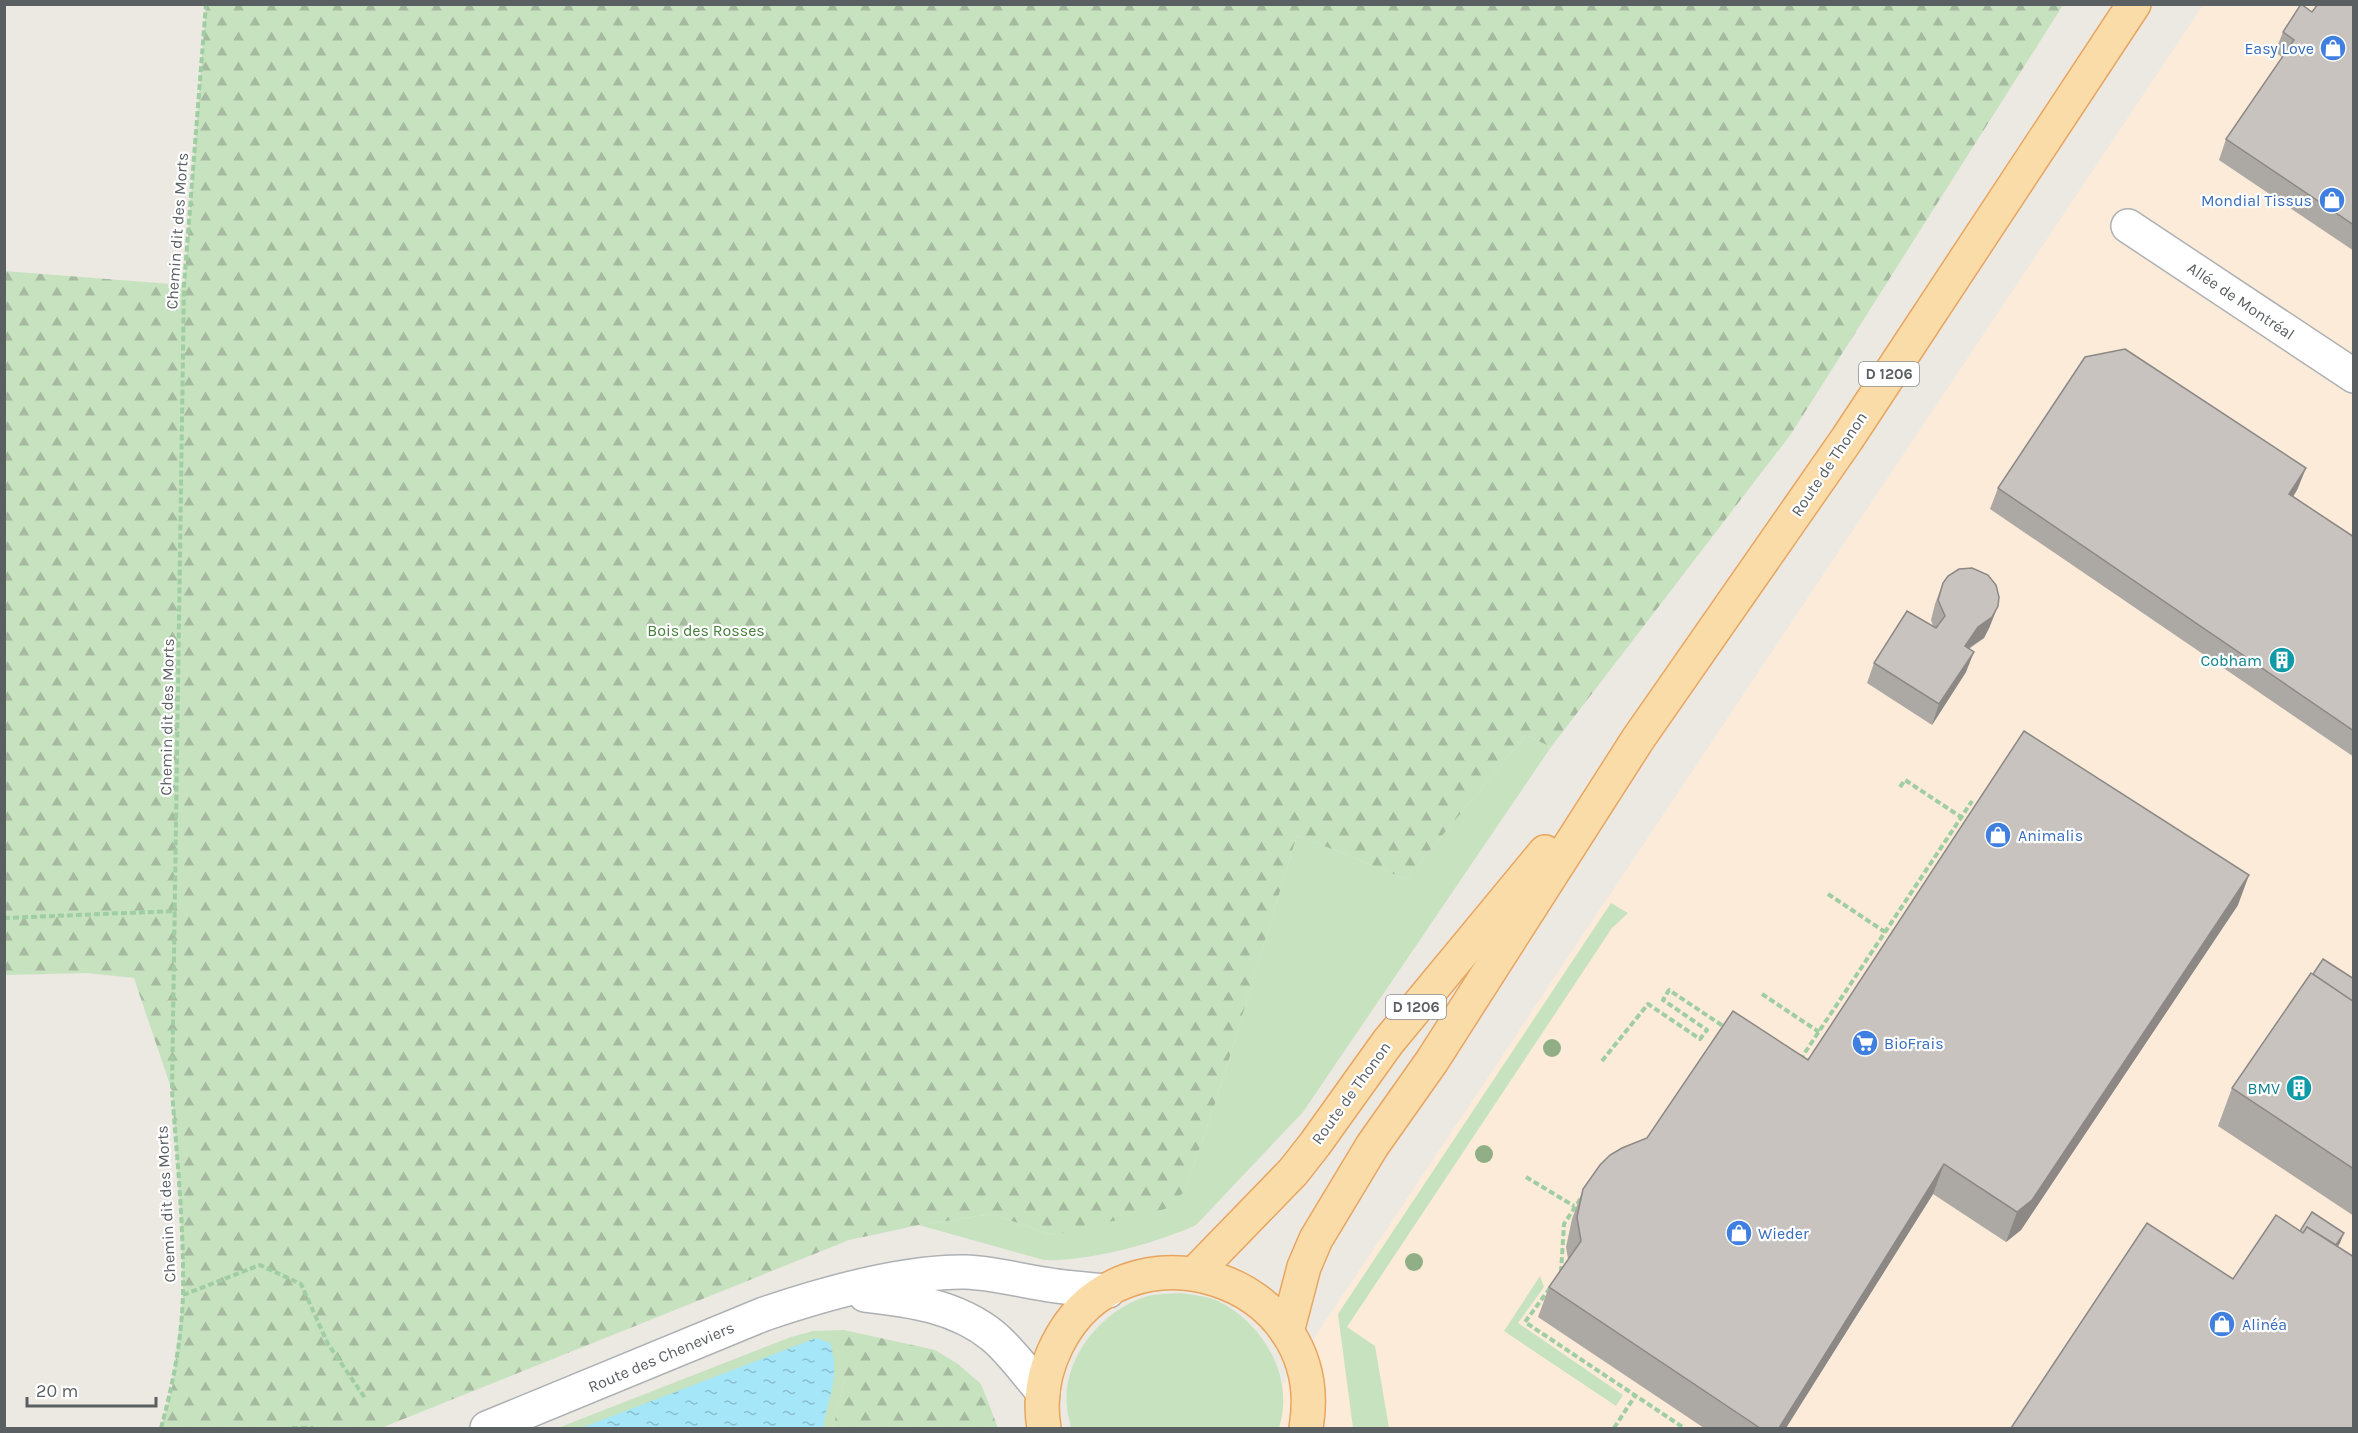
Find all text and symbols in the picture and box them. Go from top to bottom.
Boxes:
shop icon: Easy Love [2318,33,2348,63]
place label: Easy Love [2244,39,2314,58]
street label: Chemin dit des Morts [162,152,192,310]
shop icon: Mondial Tissus [2317,185,2347,215]
place label: Mondial Tissus [2201,191,2312,210]
street label: Allée de Montréal [2184,258,2298,344]
road number: D 1206 [1859,362,1919,386]
street label: Route de Thonon [1787,408,1871,520]
park label: Bois des Rosses [647,621,765,640]
street label: Chemin dit des Morts [156,638,178,796]
building icon: Cobham [2267,645,2297,675]
place label: Cobham [2201,651,2262,670]
shop icon: Animalis [1983,820,2013,850]
place label: Animalis [2018,826,2083,845]
road number: D 1206 [1386,995,1446,1019]
supermarket icon: BioFrais [1850,1028,1880,1058]
place label: BioFrais [1884,1034,1944,1053]
street label: Route de Thonon [1307,1038,1395,1148]
building icon: BMV [2284,1073,2314,1103]
place label: BMV [2248,1079,2280,1098]
street label: Chemin dit des Morts [152,1125,180,1283]
shop icon: Wieder [1724,1218,1754,1248]
place label: Wieder [1758,1224,1809,1243]
shop icon: Alinéa [2207,1309,2237,1339]
place label: Alinéa [2242,1315,2287,1334]
street label: Route des Cheneviers [585,1318,737,1396]
scale bar [27,1370,156,1408]
text: 20 m [36,1380,78,1402]

